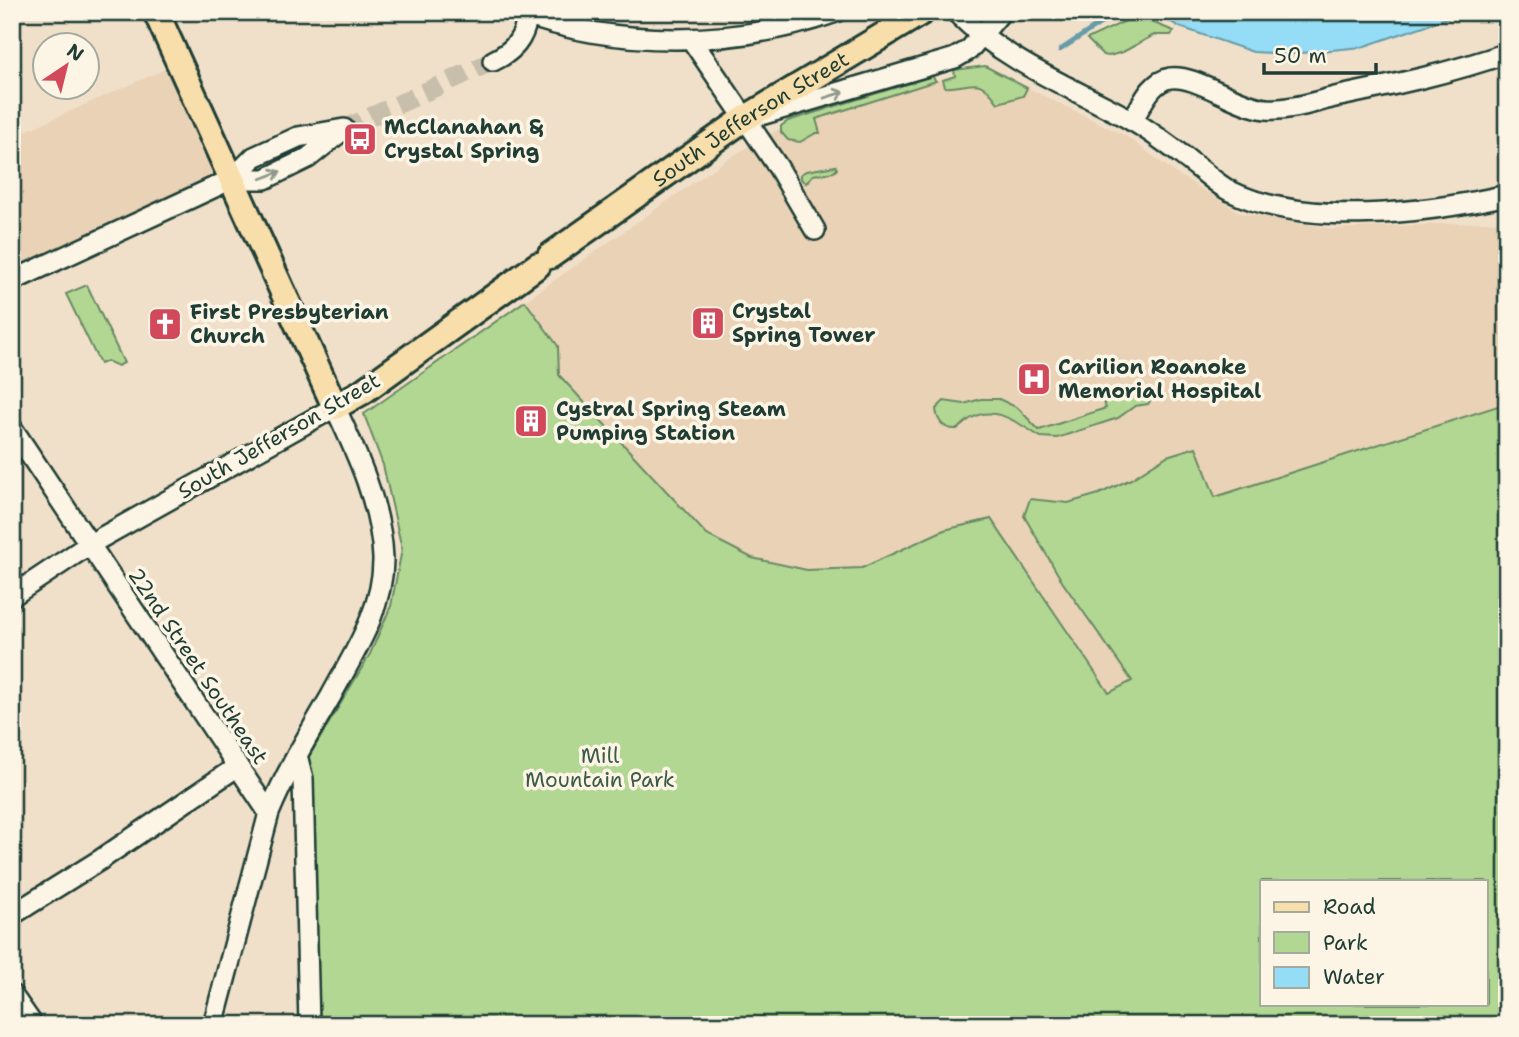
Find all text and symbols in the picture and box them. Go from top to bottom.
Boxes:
north arrow [32,32,102,102]
scale bar [1264,32,1376,76]
text: N [62,38,89,67]
text: 50 m [1274,42,1327,70]
street label: South Jefferson Street [647,45,854,193]
one-way arrow [822,87,844,100]
place label: McClanahan & Crystal Spring [384,113,544,165]
bus stop icon: McClanahan & Crystal Spring [341,120,379,158]
one-way arrow [260,167,282,180]
place label: Crystal Spring Tower [732,297,875,349]
place label: First Presbyterian Church [190,298,389,350]
building icon: Crystal Spring Tower [689,304,727,342]
church icon: First Presbyterian Church [146,305,184,343]
place label: Carilion Roanoke Memorial Hospital [1058,353,1261,405]
hospital icon: Carilion Roanoke Memorial Hospital [1015,360,1053,398]
street label: South Jefferson Street [173,367,385,505]
place label: Cystral Spring Steam Pumping Station [556,395,786,447]
building icon: Cystral Spring Steam Pumping Station [512,402,550,440]
street label: 22nd Street Southeast [122,562,274,770]
park label: Mill Mountain Park [525,742,675,794]
legend [1260,880,1488,1006]
text: Road [1323,893,1376,921]
text: Park [1323,929,1368,957]
text: Water [1323,963,1385,991]

